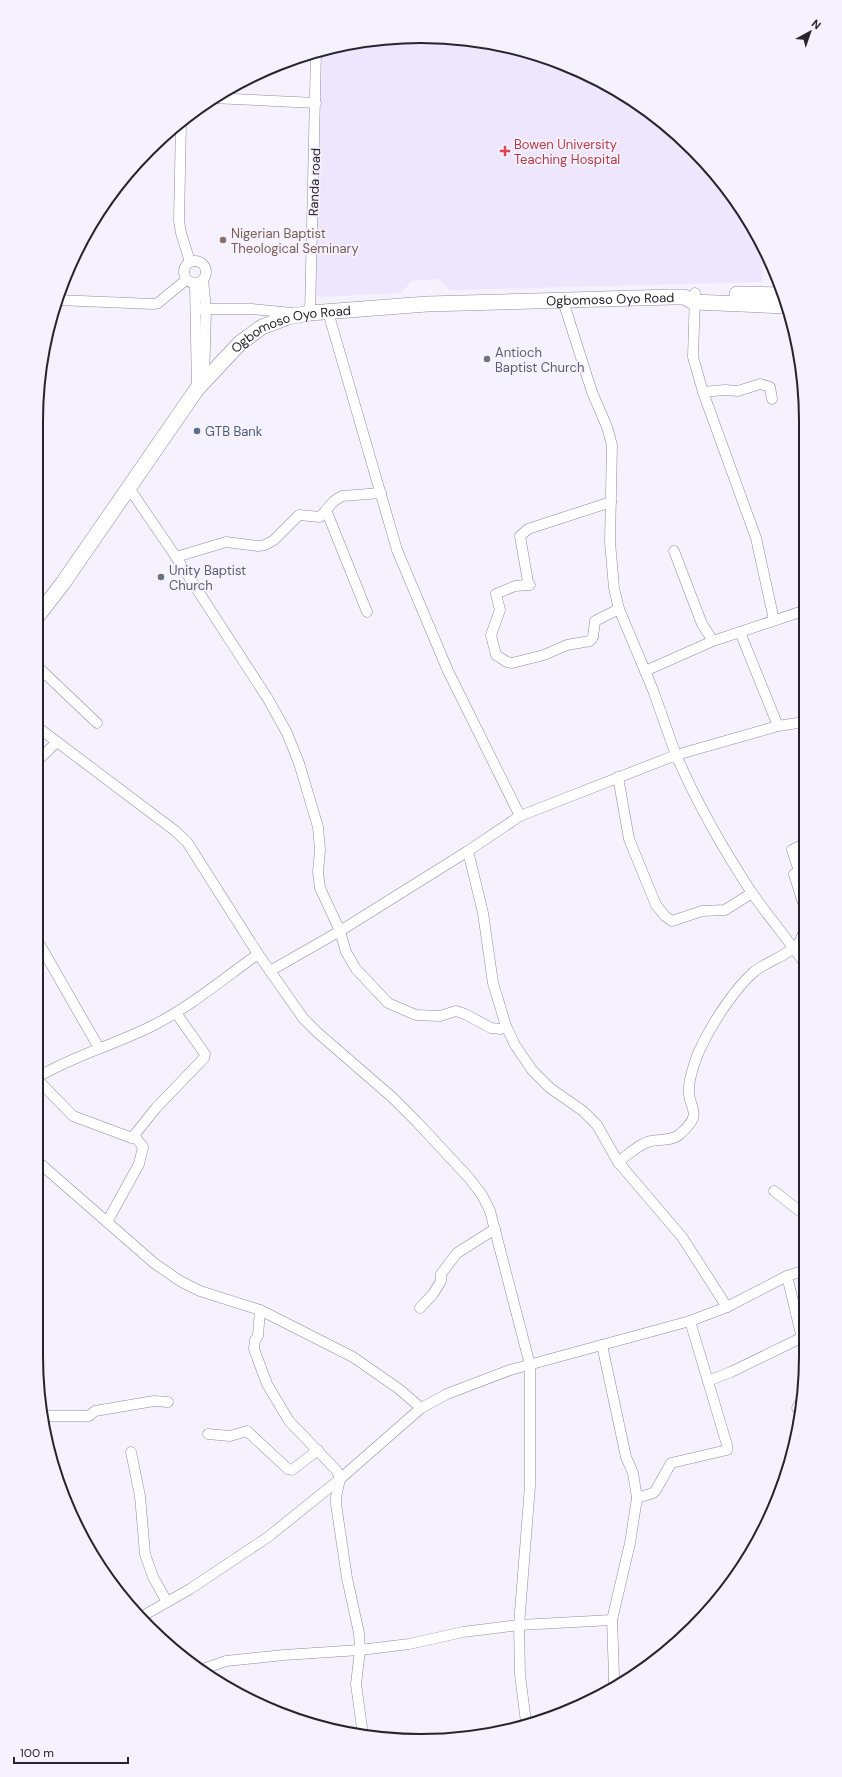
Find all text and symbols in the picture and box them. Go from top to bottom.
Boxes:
north arrow [790,12,830,52]
text: N [809,16,824,32]
place label: Bowen University Teaching Hospital [514,136,620,168]
marker: Bowen University Teaching Hospital [499,145,511,157]
street label: Randa road [305,148,324,216]
place label: Nigerian Baptist Theological Seminary [231,225,359,257]
marker: Nigerian Baptist Theological Seminary [218,235,228,245]
street label: Ogbomoso Oyo Road [546,289,675,310]
street label: Ogbomoso Oyo Road [227,302,351,357]
place label: Antioch Baptist Church [495,344,585,376]
marker: Antioch Baptist Church [482,354,492,364]
place label: GTB Bank [205,423,263,440]
marker: GTB Bank [192,426,202,436]
place label: Unity Baptist Church [169,562,246,594]
marker: Unity Baptist Church [156,572,166,582]
scale bar [14,1739,128,1765]
text: 100 m [20,1745,54,1761]

